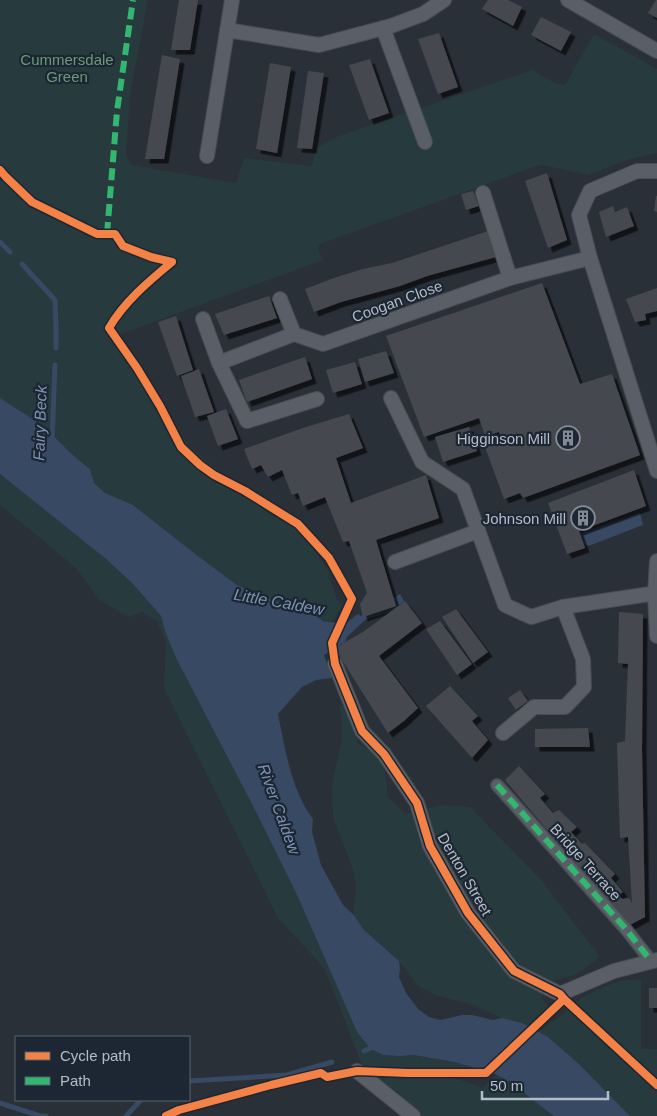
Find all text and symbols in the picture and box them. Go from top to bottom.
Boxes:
park label: Cummersdale Green [20,51,114,85]
street label: Coogan Close [349,277,445,325]
water label: Fairy Beck [30,384,50,461]
building icon: Higginson Mill [555,425,581,451]
place label: Higginson Mill [457,430,550,447]
building icon: Johnson Mill [570,505,596,531]
place label: Johnson Mill [483,510,566,527]
water label: Little Caldew [232,586,327,619]
water label: River Caldew [255,761,304,858]
street label: Bridge Terrace [547,820,625,904]
street label: Denton Street [434,830,496,919]
legend [15,1036,190,1101]
text: Cycle path [60,1047,131,1064]
scale bar [482,1068,608,1100]
text: Path [60,1072,91,1089]
text: 50 m [490,1077,523,1094]

